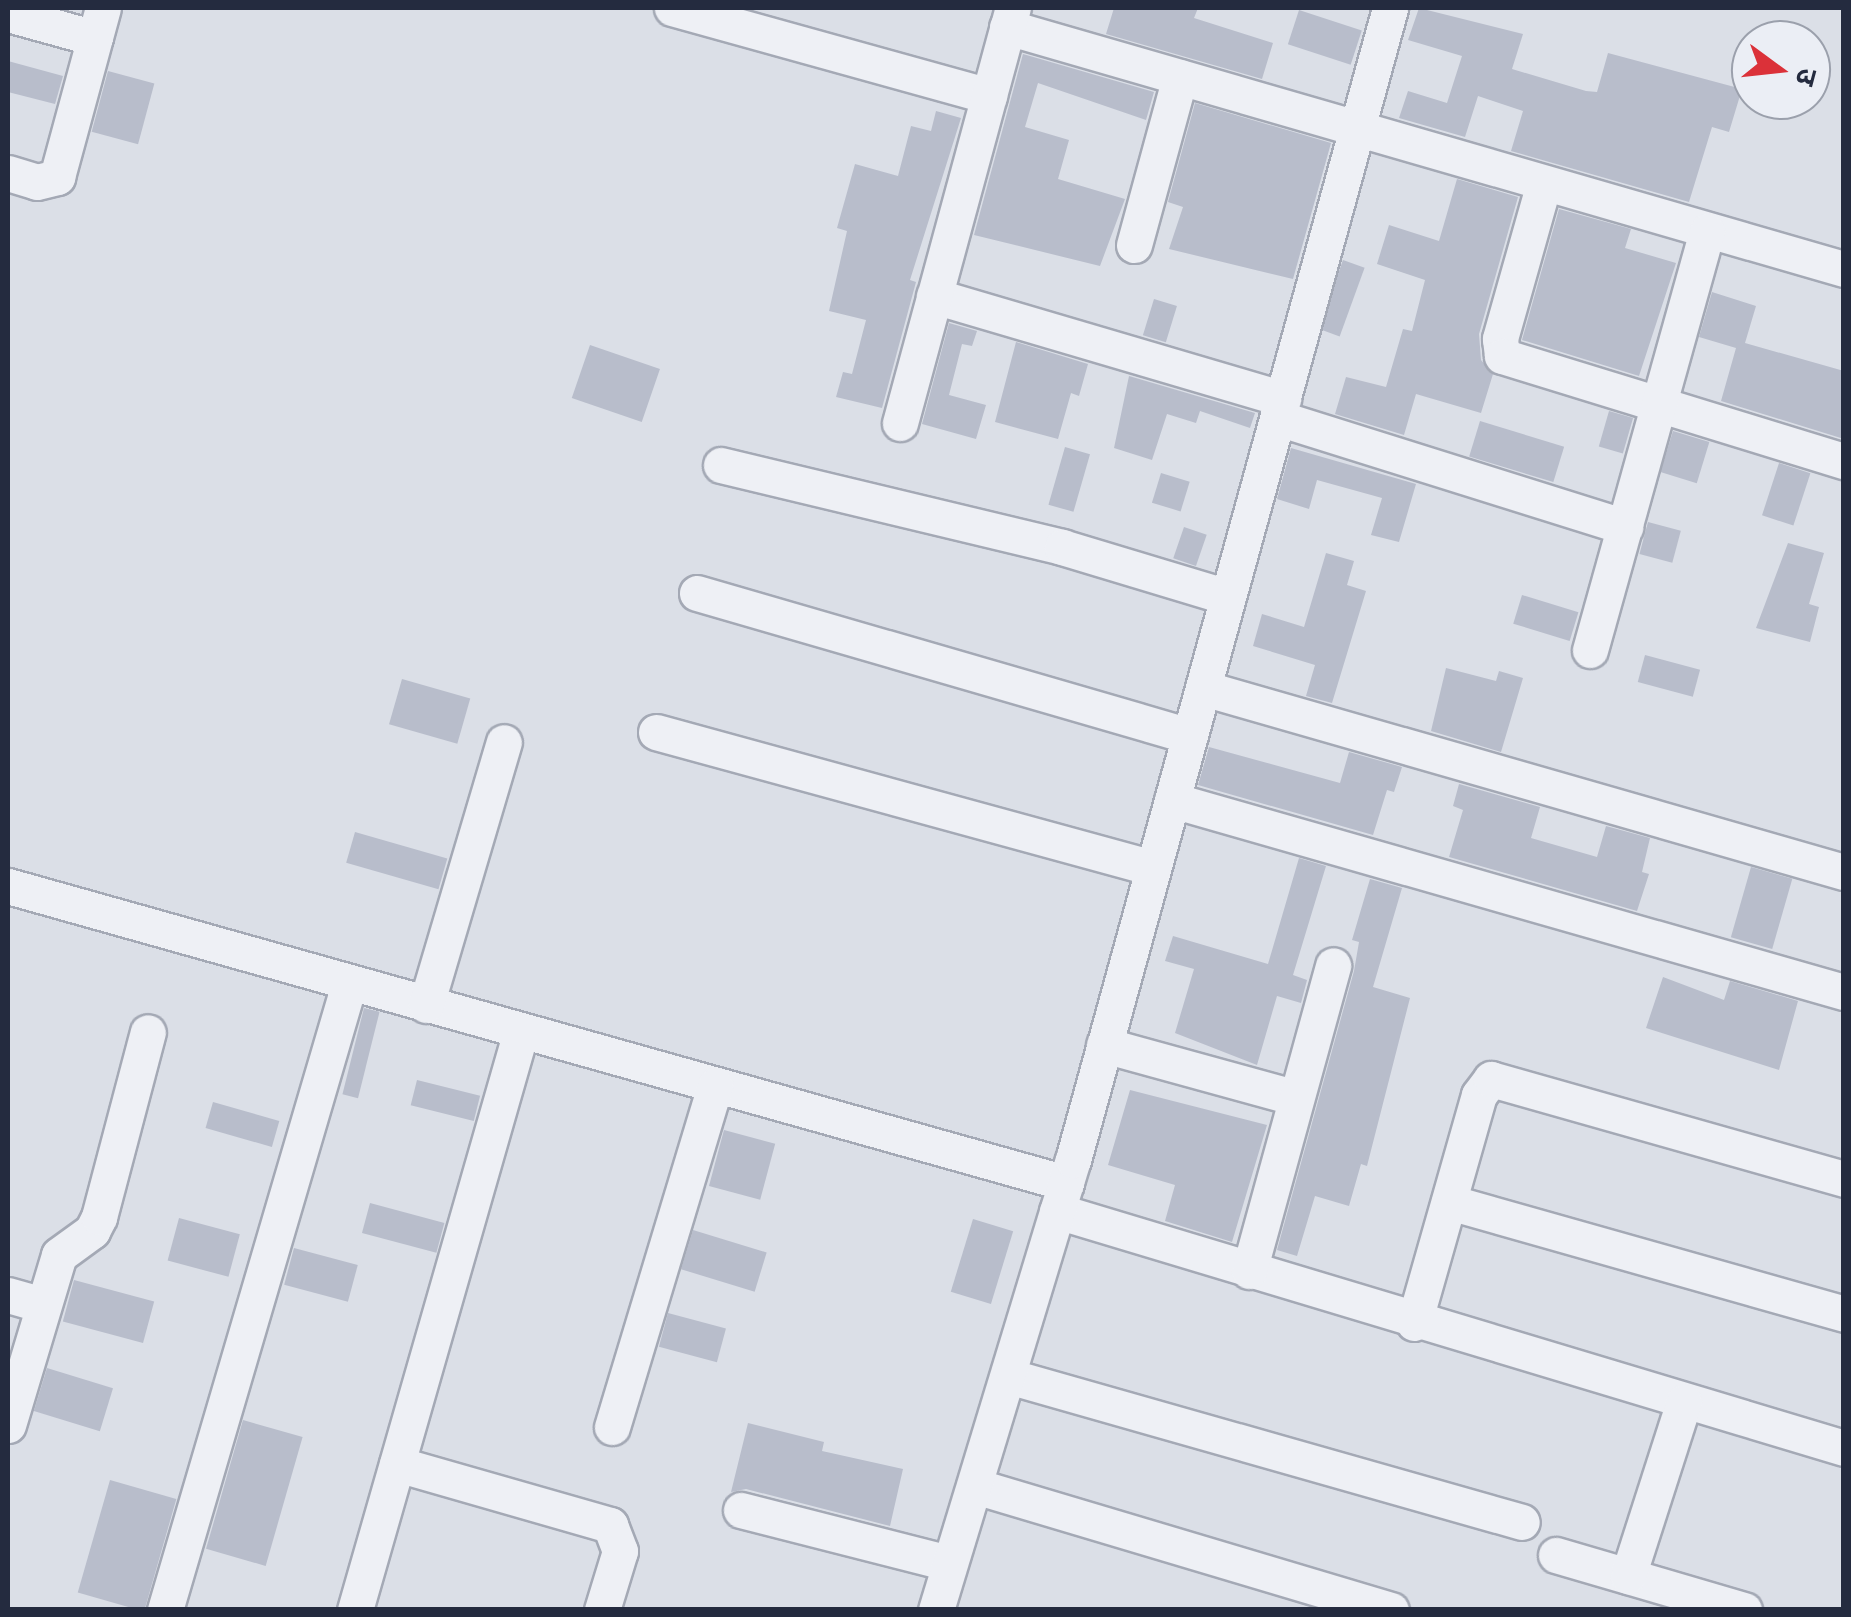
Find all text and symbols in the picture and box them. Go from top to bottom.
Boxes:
north arrow [1731,20,1831,120]
text: उ [1790,65,1827,90]

